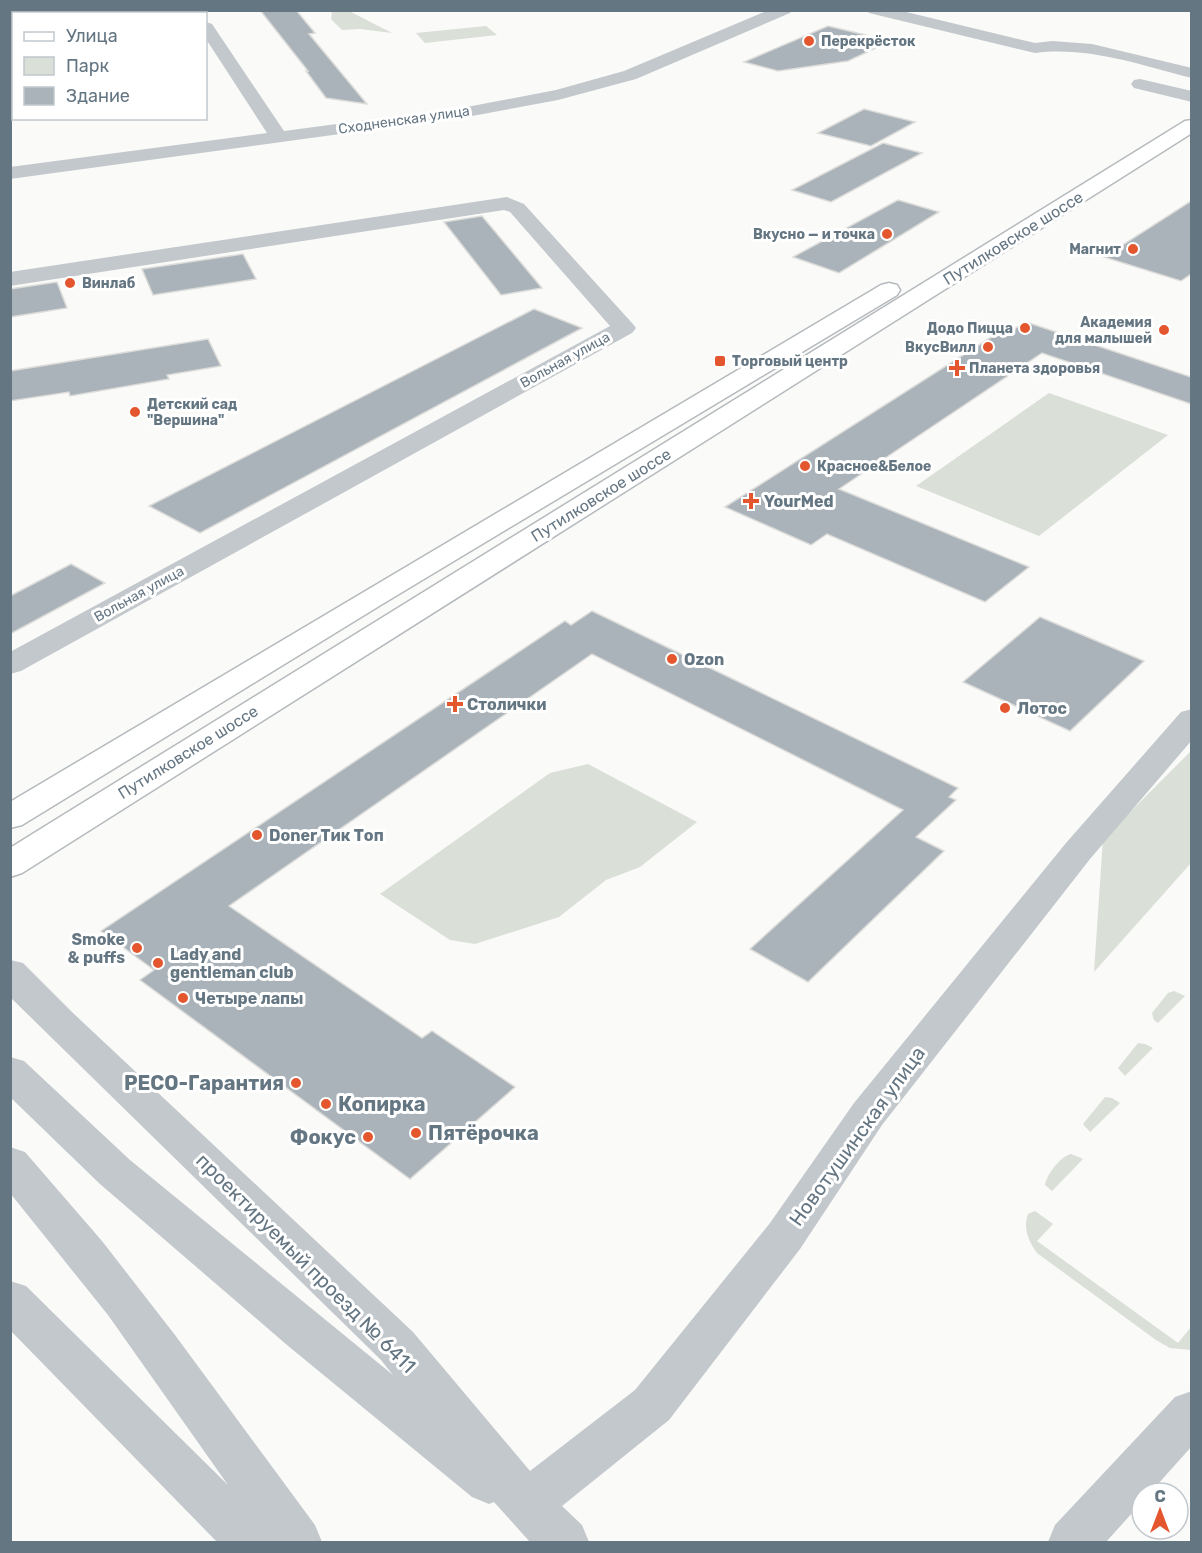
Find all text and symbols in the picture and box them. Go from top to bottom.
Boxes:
legend [12,12,207,120]
text: Улица [66,25,118,47]
place label: Перекрёсток [821,33,916,50]
marker: Перекрёсток [802,34,816,48]
text: Парк [66,55,110,77]
text: Здание [66,85,130,107]
street label: Сходненская улица [337,102,471,138]
street label: Путилковское шоссе [940,187,1086,289]
place label: Вкусно — и точка [753,226,875,243]
marker: Вкусно — и точка [880,227,894,241]
place label: Магнит [1069,241,1121,258]
marker: Магнит [1126,242,1140,256]
place label: Винлаб [82,275,136,292]
marker: Винлаб [63,276,77,290]
place label: Академия для малышей [1055,314,1152,347]
place label: Додо Пицца [927,320,1013,337]
marker: Додо Пицца [1018,321,1032,335]
marker: Академия для малышей [1157,323,1171,337]
street label: Вольная улица [517,328,613,392]
place label: ВкусВилл [905,339,976,356]
marker: ВкусВилл [981,340,995,354]
place label: Торговый центр [732,353,848,370]
marker: Торговый центр [713,354,727,368]
place label: Планета здоровья [969,360,1100,377]
marker: Планета здоровья [950,361,964,375]
place label: Детский сад "Вершина" [147,396,237,429]
marker: Детский сад "Вершина" [128,405,142,419]
street label: Путилковское шоссе [528,444,674,546]
place label: Красное&Белое [817,458,931,475]
marker: Красное&Белое [798,459,812,473]
marker: YourMed [742,492,760,510]
place label: YourMed [764,492,834,511]
street label: Вольная улица [91,562,187,626]
place label: Ozon [684,650,724,669]
marker: Ozon [665,652,679,666]
place label: Столички [467,695,546,714]
marker: Столички [448,697,462,711]
place label: Лотос [1017,699,1067,718]
street label: Путилковское шоссе [115,701,261,803]
marker: Лотос [998,701,1012,715]
place label: Doner Тик Топ [269,826,384,845]
marker: Doner Тик Топ [250,828,264,842]
place label: Smoke & puffs [68,930,125,967]
marker: Smoke & puffs [130,941,144,955]
place label: Lady and gentleman club [170,945,294,982]
marker: Lady and gentleman club [151,956,165,970]
place label: Четыре лапы [195,989,303,1008]
marker: Четыре лапы [176,991,190,1005]
street label: Новотушинская улица [784,1042,930,1230]
place label: РЕСО-Гарантия [124,1071,284,1095]
marker: РЕСО-Гарантия [289,1076,303,1090]
place label: Копирка [338,1092,426,1116]
marker: Копирка [319,1097,333,1111]
place label: Пятёрочка [428,1121,539,1145]
place label: Фокус [290,1125,356,1149]
marker: Пятёрочка [409,1126,423,1140]
marker: Фокус [361,1130,375,1144]
street label: проектируемый проезд № 6411 [191,1148,421,1378]
north arrow [1130,1481,1190,1541]
text: С [1154,1487,1166,1506]

